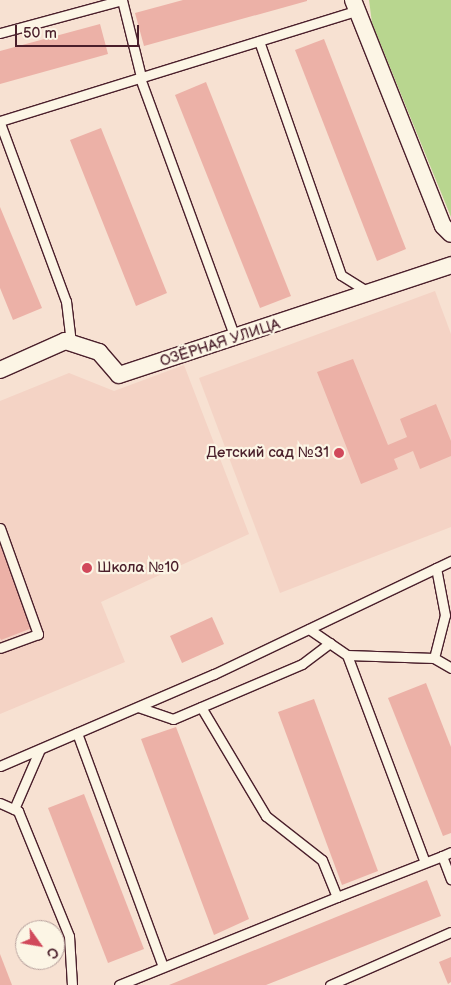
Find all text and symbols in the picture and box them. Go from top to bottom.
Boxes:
scale bar [18,15,141,47]
text: 50 m [23,24,57,43]
street label: ОЗЁРНАЯ УЛИЦА [158,315,282,371]
place label: Детский сад №31 [206,444,329,462]
marker: Детский сад №31 [333,447,345,459]
place label: Школа №10 [97,559,179,577]
marker: Школа №10 [81,562,93,574]
north arrow [15,920,65,970]
text: С [43,944,62,961]

